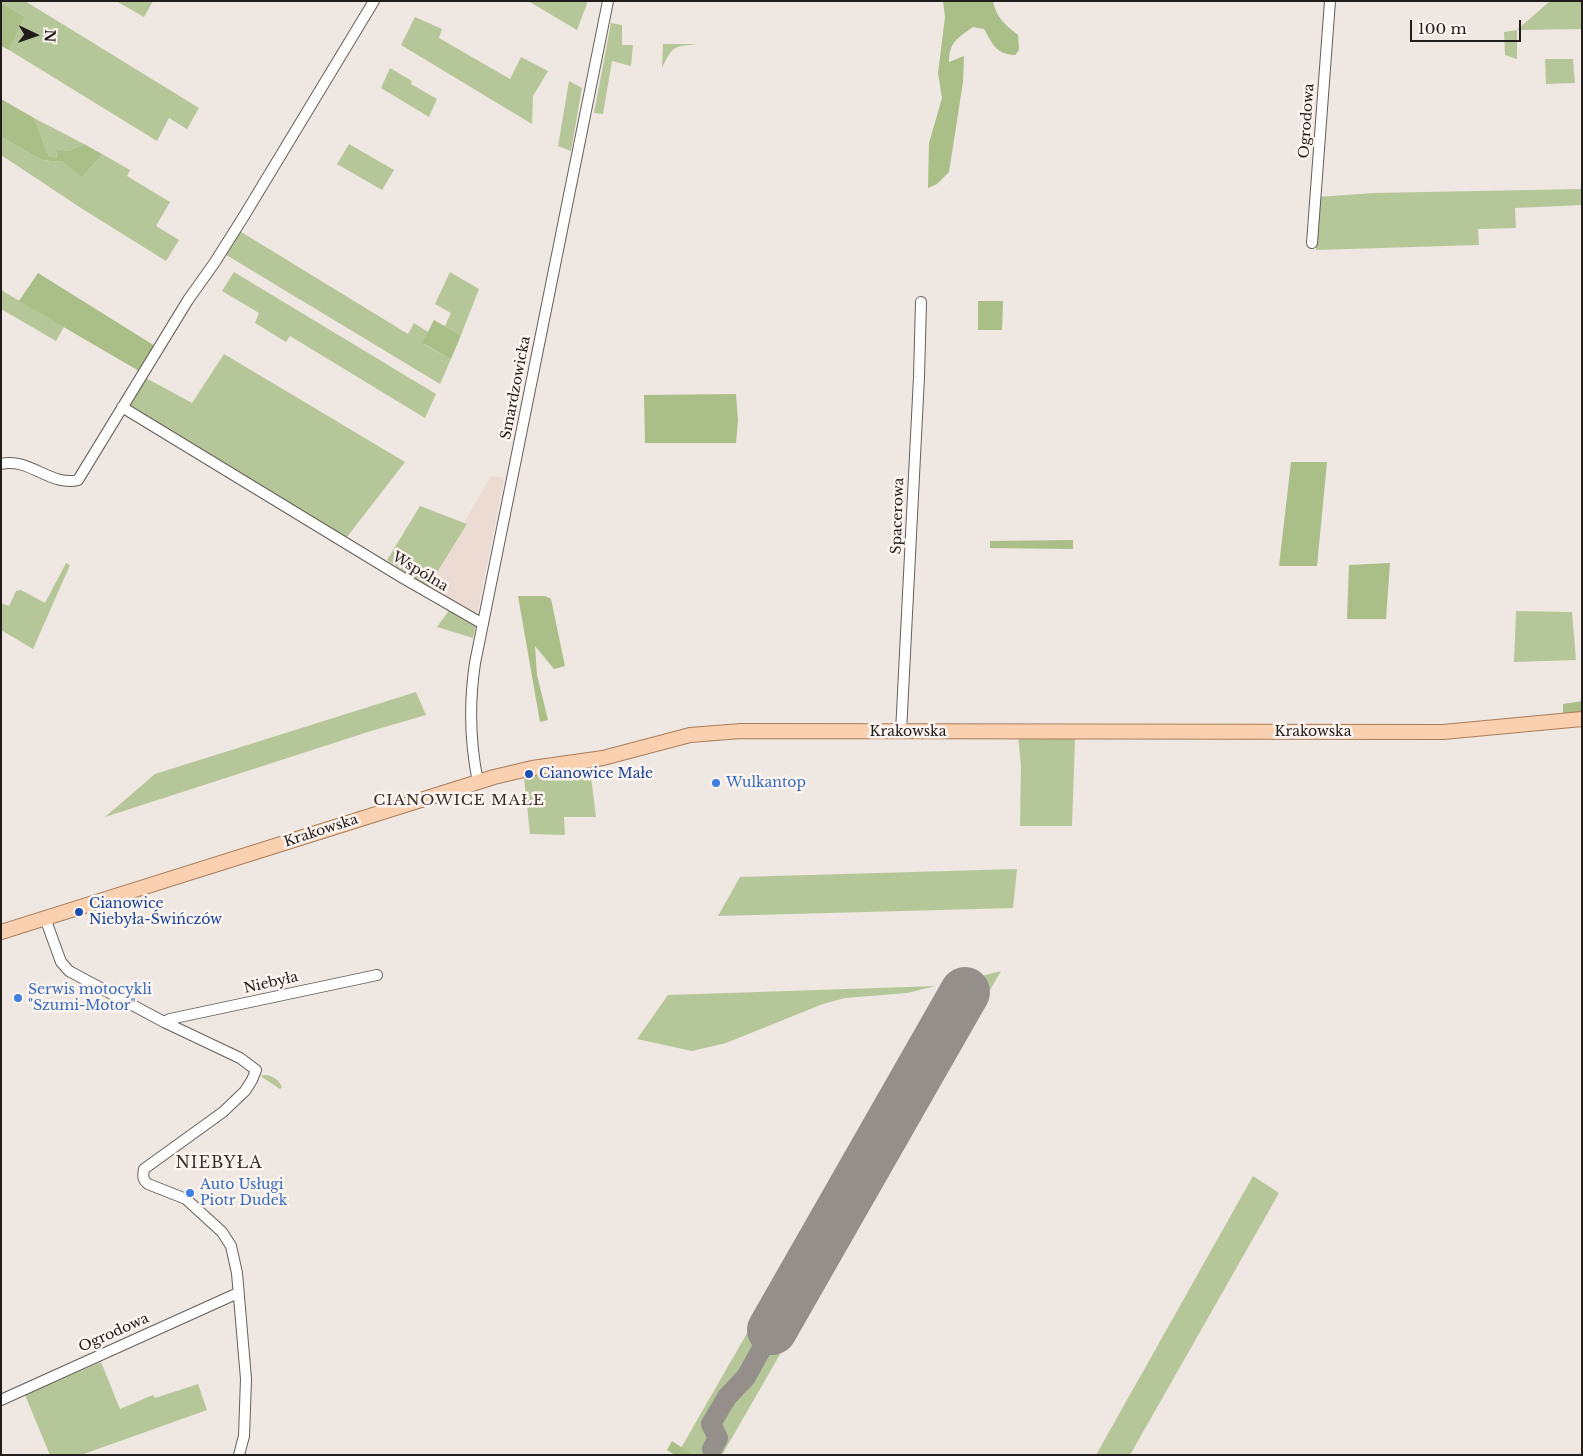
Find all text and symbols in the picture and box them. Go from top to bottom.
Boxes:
north arrow [10,10,60,60]
scale bar [1413,10,1524,42]
text: 100 m [1418,19,1467,38]
text: N [41,29,59,43]
street label: Ogrodowa [1296,83,1318,159]
street label: Smardzowicka [498,335,534,441]
street label: Spacerowa [888,477,908,555]
street label: Wspólna [389,549,451,595]
street label: Krakowska [870,724,946,740]
street label: Krakowska [1275,724,1351,740]
place label: Cianowice Małe [539,766,653,782]
marker: Cianowice Małe [523,768,535,780]
place label: Wulkantop [726,775,806,791]
marker: Wulkantop [710,777,722,789]
district label: CIANOWICE MAŁE [371,792,547,810]
street label: Krakowska [282,811,360,851]
place label: Cianowice Niebyła-Świńczów [89,896,222,929]
marker: Cianowice Niebyła-Świńczów [73,906,85,918]
street label: Niebyła [242,969,300,997]
place label: Serwis motocykli "Szumi-Motor" [28,982,152,1014]
marker: Serwis motocykli "Szumi-Motor" [12,992,24,1004]
district label: NIEBYŁA [175,1153,263,1173]
place label: Auto Usługi Piotr Dudek [200,1177,287,1210]
marker: Auto Usługi Piotr Dudek [184,1187,196,1199]
street label: Ogrodowa [76,1310,152,1356]

